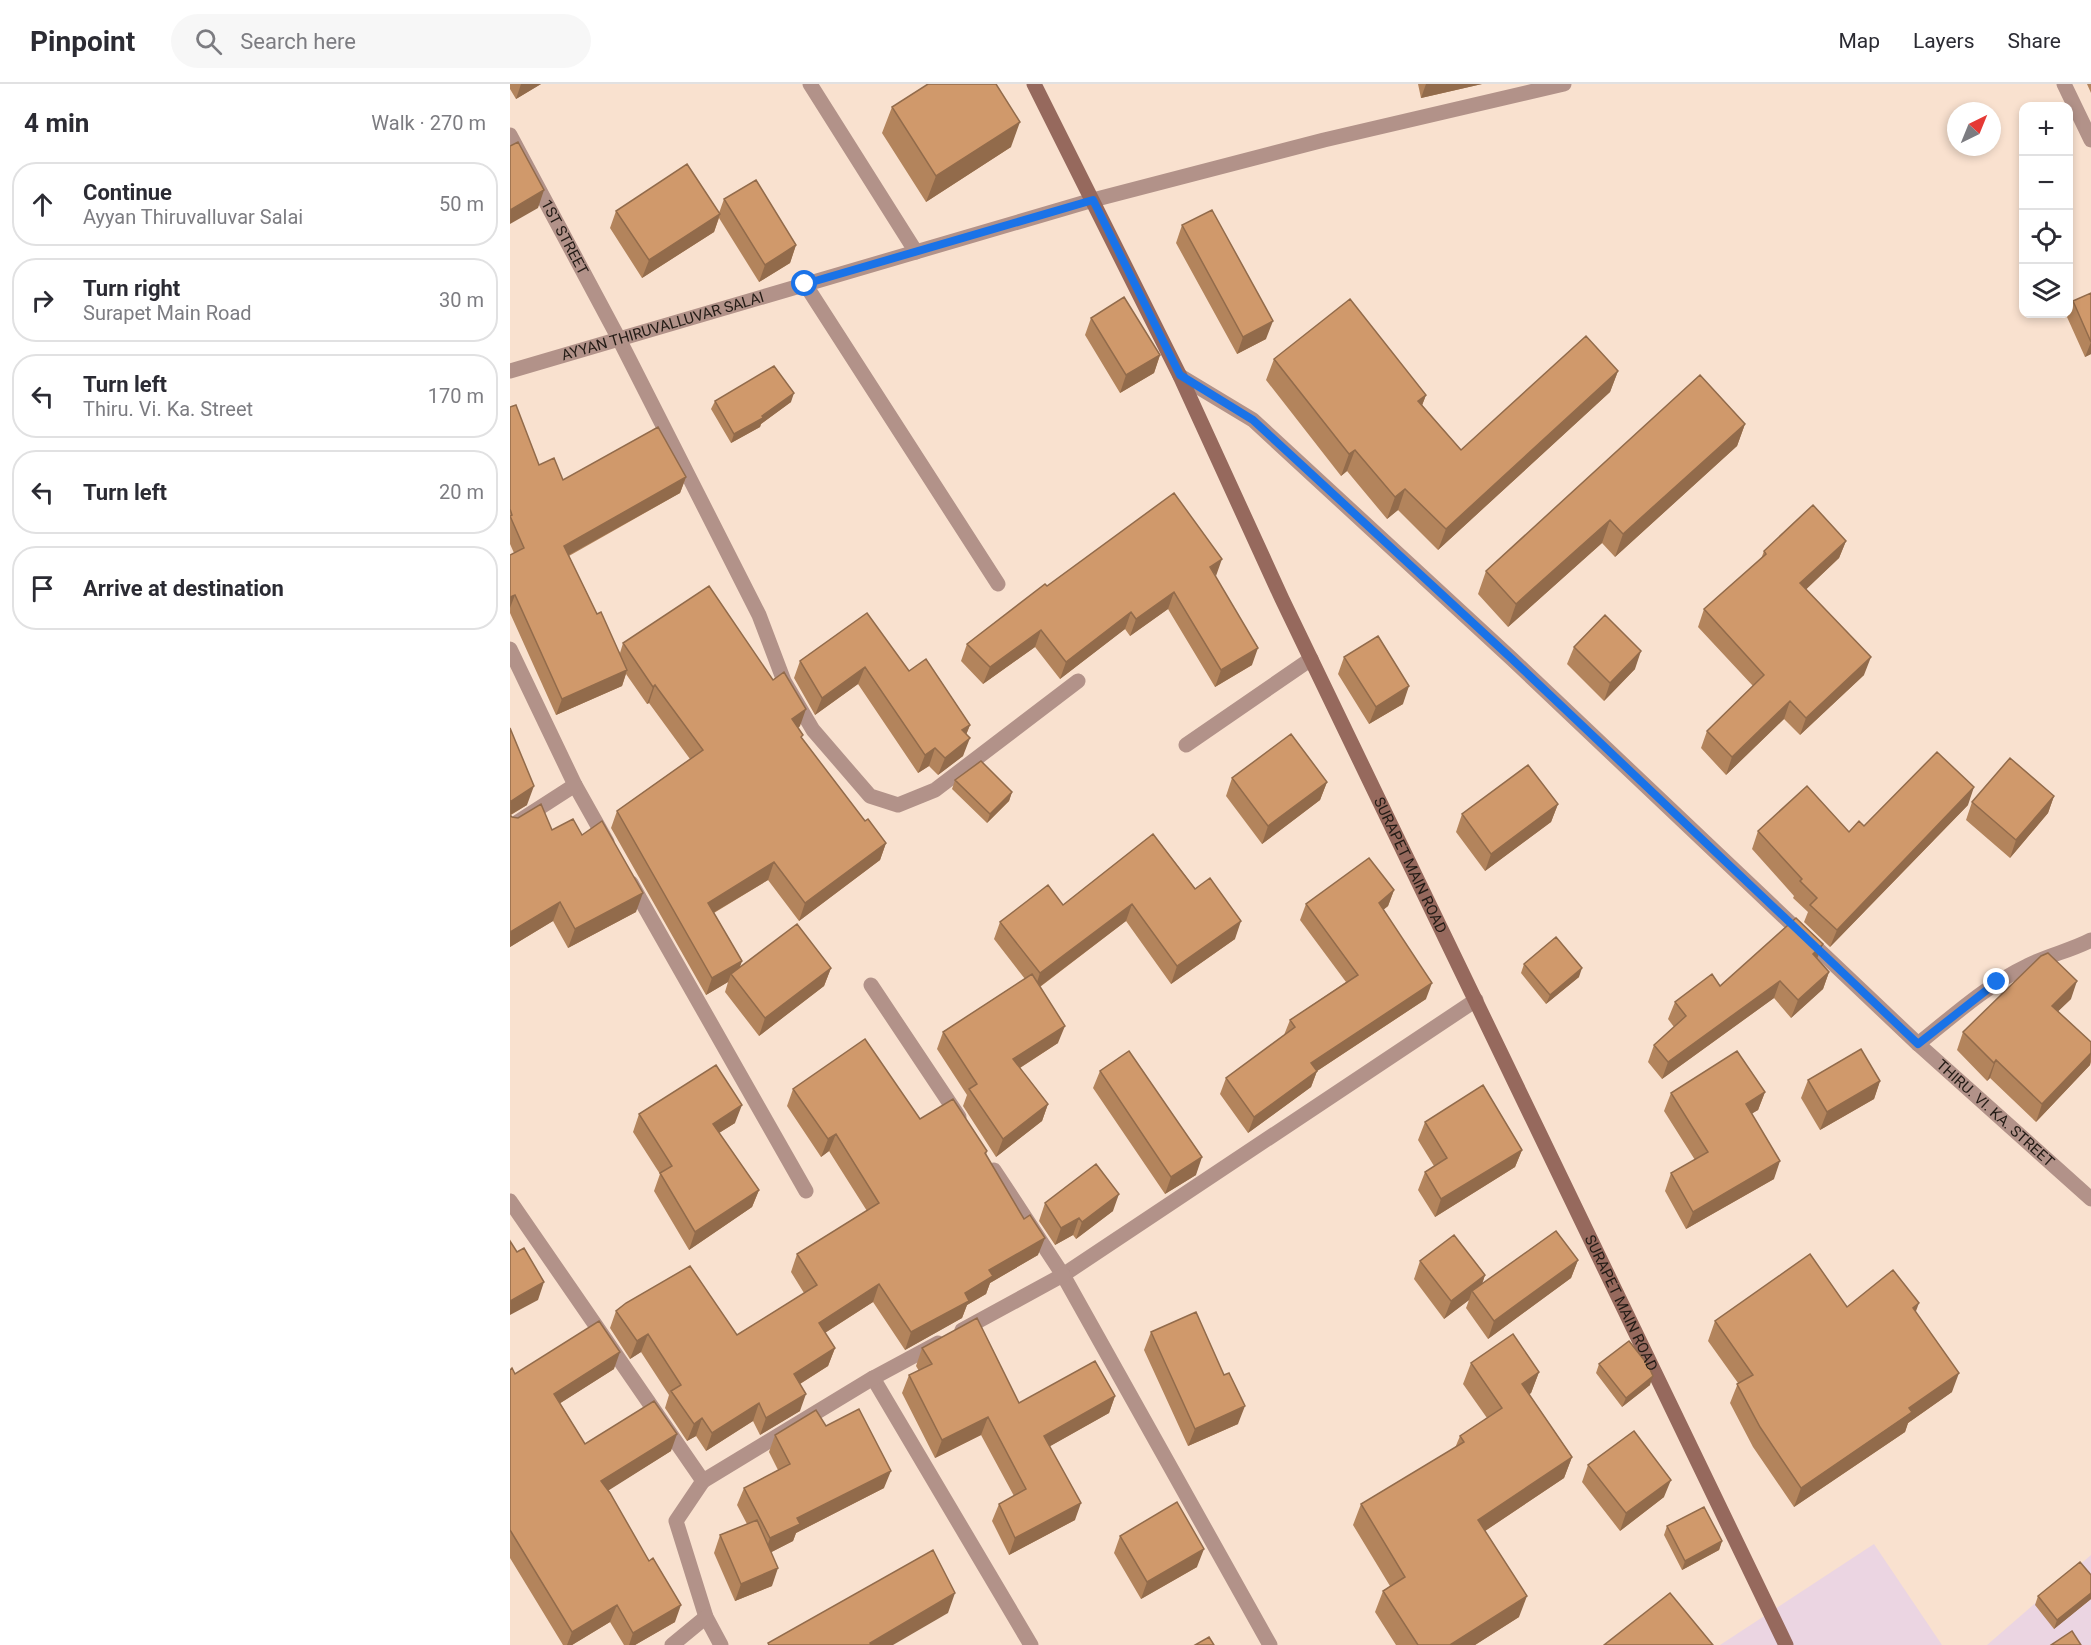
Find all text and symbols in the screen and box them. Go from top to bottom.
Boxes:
search box [171,14,591,68]
text: Pinpoint [30,25,135,58]
icon: search [192,25,225,58]
text: Search here [240,29,356,54]
text: Map [1838,29,1880,53]
text: Layers [1913,29,1974,53]
text: Share [2007,29,2061,53]
north arrow [1947,102,2001,156]
map controls [2019,102,2073,318]
button: + [2019,102,2073,156]
text: 4 min [24,108,89,138]
text: Walk · 270 m [371,111,486,135]
button: − [2019,156,2073,210]
text: Continue [83,180,172,205]
icon: ahead [26,188,59,221]
text: 50 m [439,192,484,216]
street label: 1ST STREET [537,196,592,278]
text: Ayyan Thiruvalluvar Salai [83,205,303,229]
button: locate [2019,210,2073,264]
button: layers [2019,264,2073,318]
route start [791,270,817,296]
text: Turn right [83,276,180,301]
icon: right [26,284,59,317]
text: 30 m [439,288,484,312]
street label: AYYAN THIRUVALLUVAR SALAI [559,288,766,364]
text: Surapet Main Road [83,301,252,325]
text: Turn left [83,372,167,397]
icon: left [26,380,59,413]
text: 170 m [428,384,484,408]
text: Thiru. Vi. Ka. Street [83,397,253,421]
icon: left [26,476,59,509]
text: Turn left [83,480,167,505]
text: 20 m [439,480,484,504]
icon: arrive [26,572,59,605]
text: Arrive at destination [83,576,284,601]
street label: SURAPET MAIN ROAD [1370,794,1451,936]
route end [1983,968,2009,994]
street label: THIRU. VI. KA. STREET [1933,1056,2058,1171]
street label: SURAPET MAIN ROAD [1581,1232,1662,1374]

